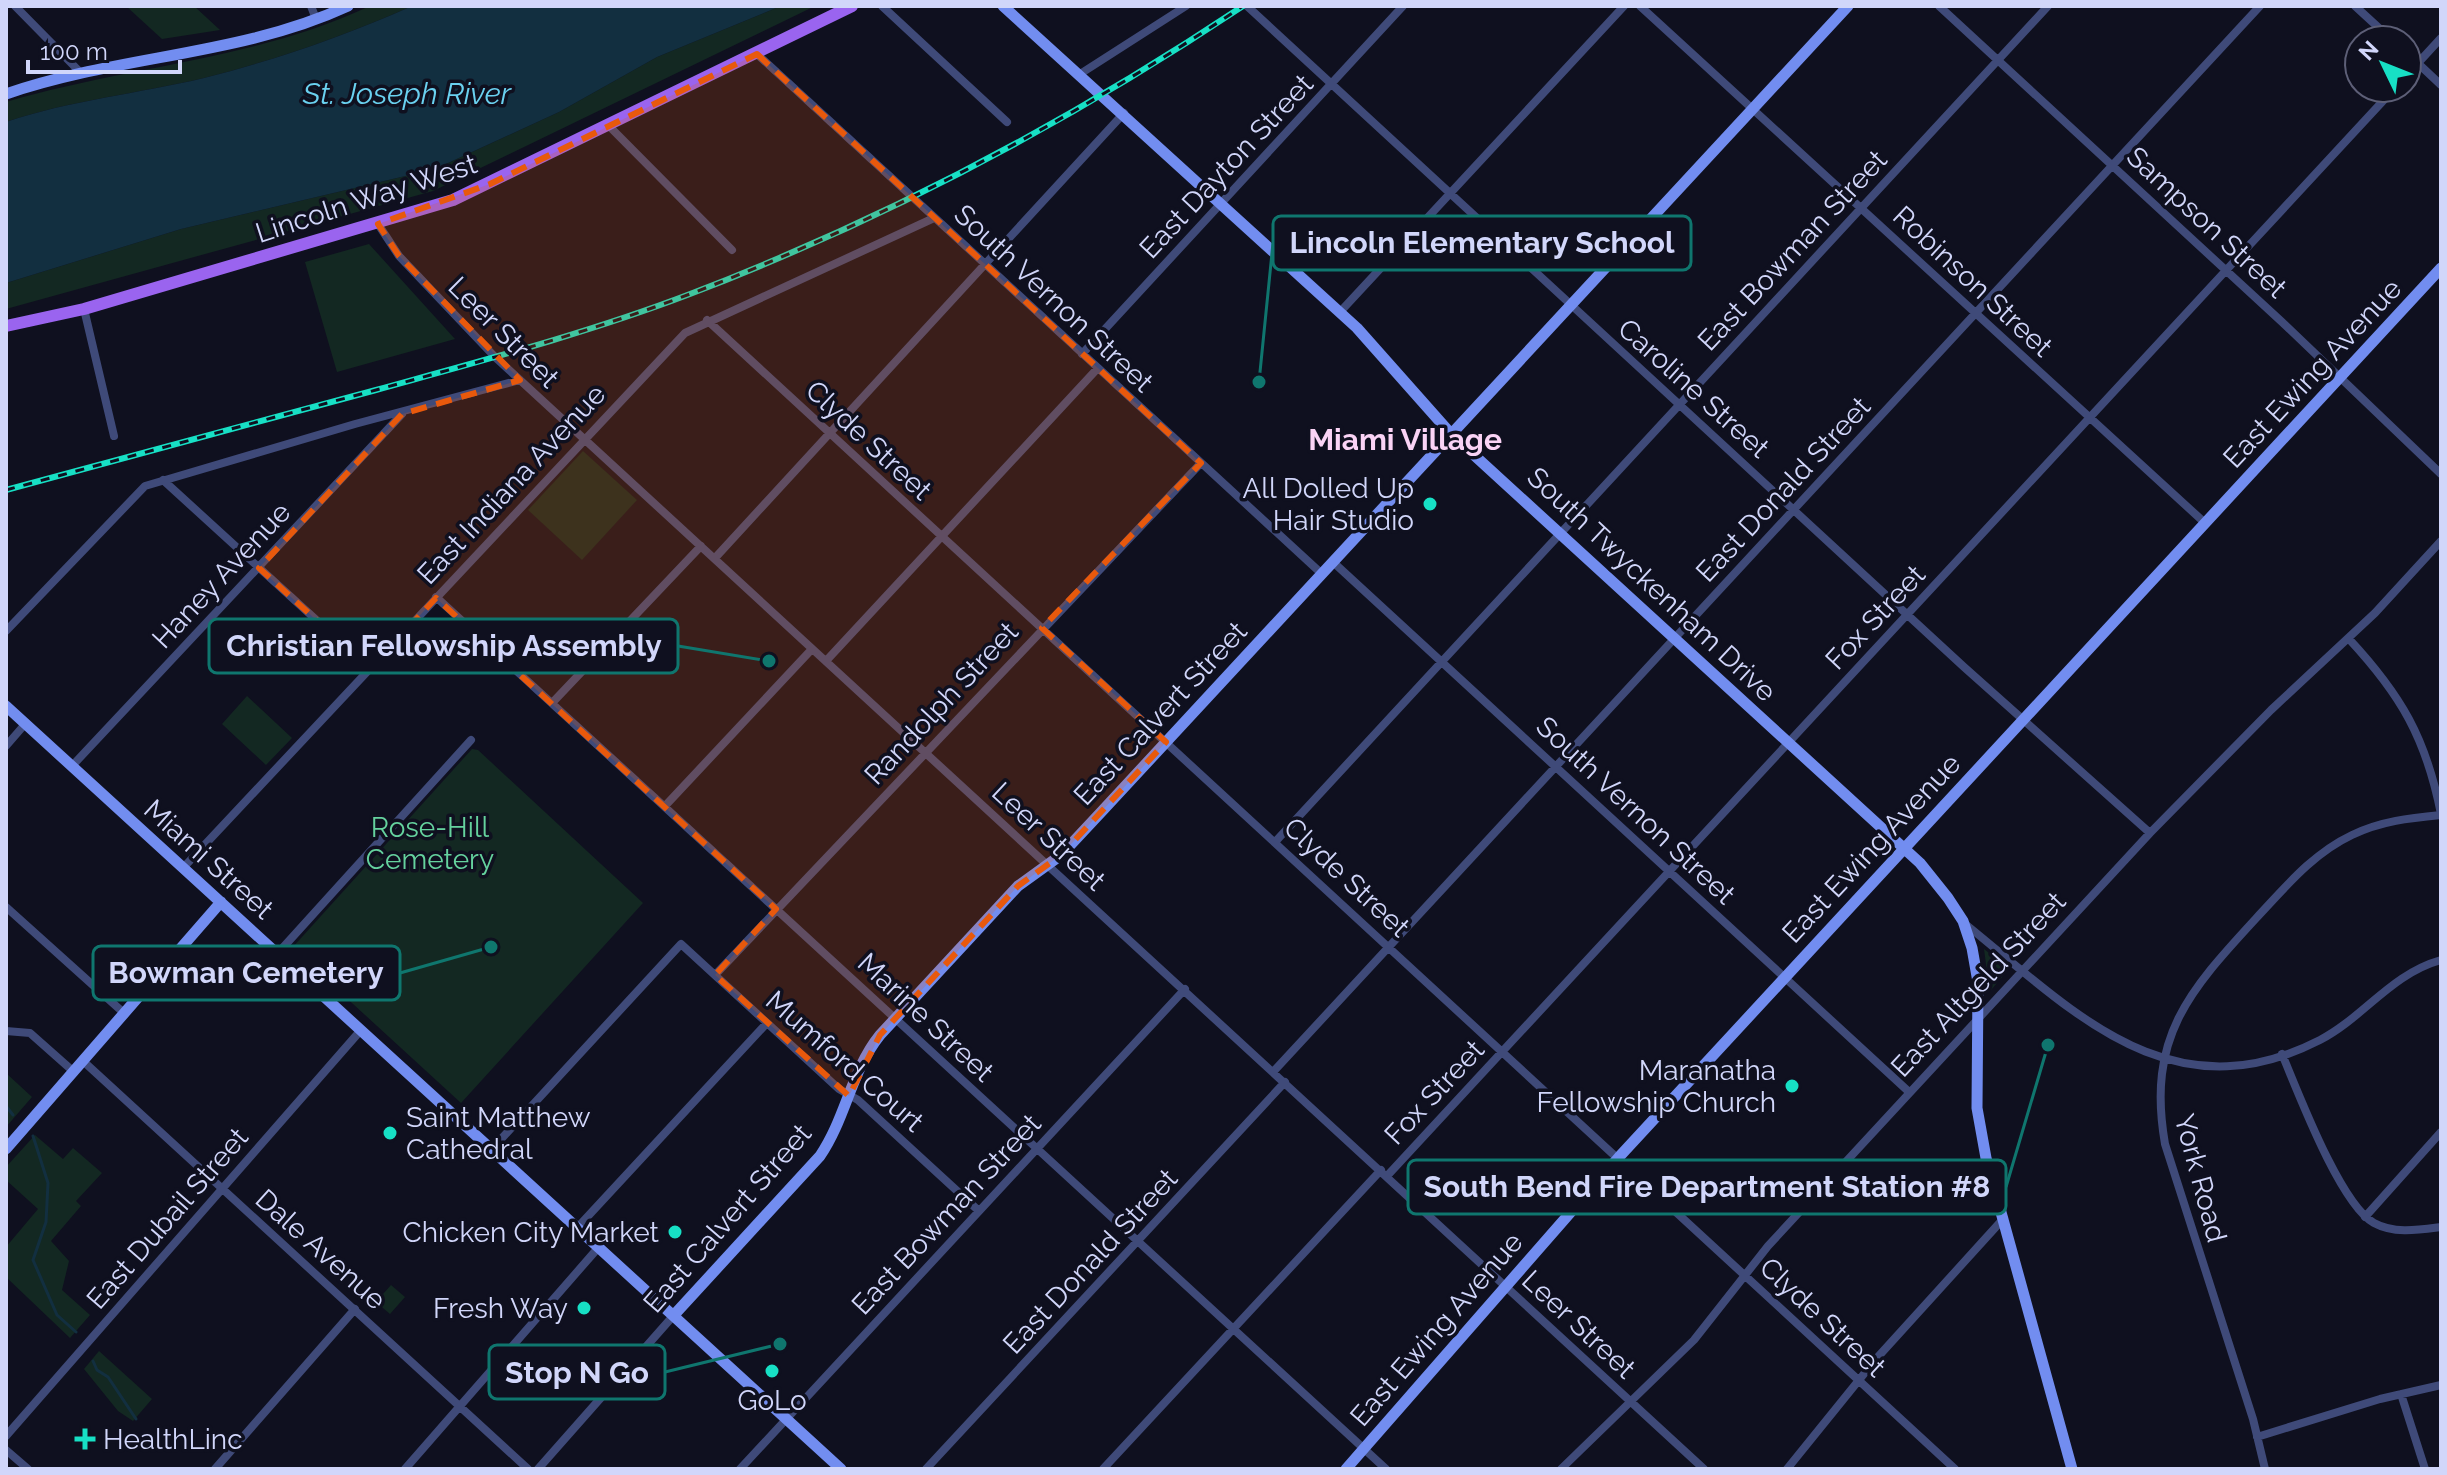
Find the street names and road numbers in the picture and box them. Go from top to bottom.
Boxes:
street label: East Dayton Street [1133,67,1320,265]
street label: Sampson Street [2120,140,2294,305]
street label: East Bowman Street [1691,143,1894,357]
street label: Lincoln Way West [251,147,482,250]
street label: South Vernon Street [947,198,1160,399]
street label: Robinson Street [1886,199,2059,364]
street label: Leer Street [441,270,566,395]
street label: East Ewing Avenue [2216,272,2408,474]
street label: Caroline Street [1611,312,1776,465]
street label: Clyde Street [799,374,939,507]
street label: East Indiana Avenue [410,378,612,591]
street label: East Donald Street [1689,390,1878,588]
street label: South Twyckenham Drive [1520,460,1783,708]
street label: Haney Avenue [146,496,297,655]
street label: Fox Street [1819,558,1932,676]
street label: East Calvert Street [1067,614,1254,812]
street label: Randolph Street [858,615,1025,791]
street label: South Vernon Street [1529,710,1742,911]
street label: East Ewing Avenue [1775,747,1967,949]
street label: Leer Street [985,776,1113,898]
street label: Miami Street [137,793,281,926]
street label: Clyde Street [1277,811,1417,944]
street label: East Altgeld Street [1884,885,2073,1084]
street label: Marine Street [851,946,1001,1089]
street label: Mumford Court [759,984,931,1139]
street label: Fox Street [1378,1033,1491,1151]
street label: East Bowman Street [845,1107,1048,1321]
street label: York Road [2168,1110,2233,1246]
street label: East Calvert Street [637,1117,819,1319]
street label: East Dubail Street [80,1121,255,1316]
street label: East Donald Street [996,1162,1185,1360]
street label: Dale Avenue [249,1182,393,1316]
street label: East Ewing Avenue [1343,1226,1529,1433]
street label: Clyde Street [1753,1251,1893,1384]
street label: Leer Street [1515,1264,1643,1386]

